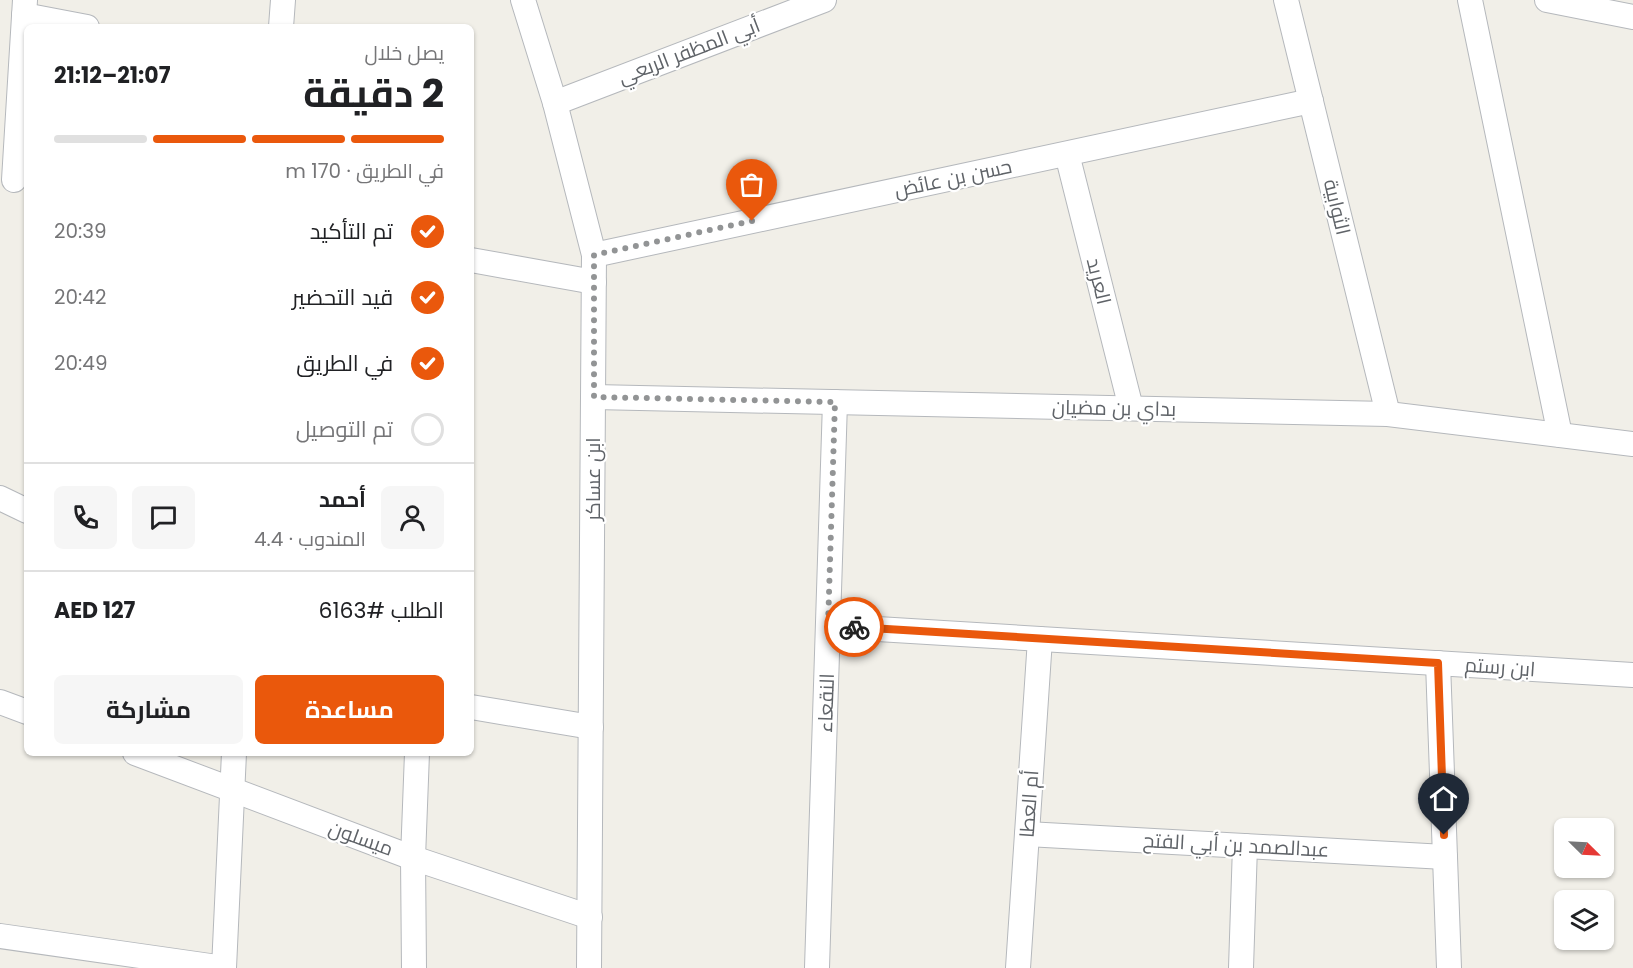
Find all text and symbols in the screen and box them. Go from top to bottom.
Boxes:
street label: أبي المظفر الربعي [614,11,765,93]
text: يصل خلال [364,39,444,67]
text: 21:07–21:12 [54,60,170,91]
text: 2 دقيقة [303,66,444,121]
street label: حسن بن عائض [892,152,1014,204]
text: في الطريق · 170 m [285,157,444,185]
pin [726,159,777,221]
icon: bag [735,168,768,201]
street label: الثوابية [1317,176,1357,238]
icon: check [411,215,444,248]
text: تم التأكيد [310,216,393,247]
text: 20:39 [54,217,107,245]
street label: العريد [1080,255,1118,307]
icon: check [411,281,444,314]
text: قيد التحضير [292,282,393,313]
text: 20:42 [54,283,106,311]
icon: check [411,347,444,380]
text: في الطريق [296,348,393,379]
text: 20:49 [54,349,108,377]
street label: بداي بن مضيان [1052,393,1176,425]
text: تم التوصيل [296,414,393,445]
street label: ابن عساكر [579,437,607,522]
text: أحمد [319,484,366,515]
button: phone [54,486,117,549]
button: chat [132,486,195,549]
button: person [381,486,444,549]
text: المندوب · 4.4 [254,525,366,553]
text: AED 127 [54,595,135,626]
text: الطلب #6163 [319,595,444,626]
courier [824,597,884,657]
icon: bike [838,611,871,644]
street label: ابن رستم [1464,651,1536,683]
street label: النقعاء [811,673,841,733]
button: مشاركة [54,675,243,744]
button: مساعدة [255,675,444,744]
street label: أم العطا [1013,769,1045,839]
pin [1418,773,1469,835]
icon: home [1427,782,1460,815]
street label: ميسلون [325,813,397,863]
north arrow [1554,818,1614,878]
map controls [1554,818,1614,950]
street label: عبدالصمد بن أبي الفتح [1142,826,1330,866]
button: layers [1554,890,1614,950]

